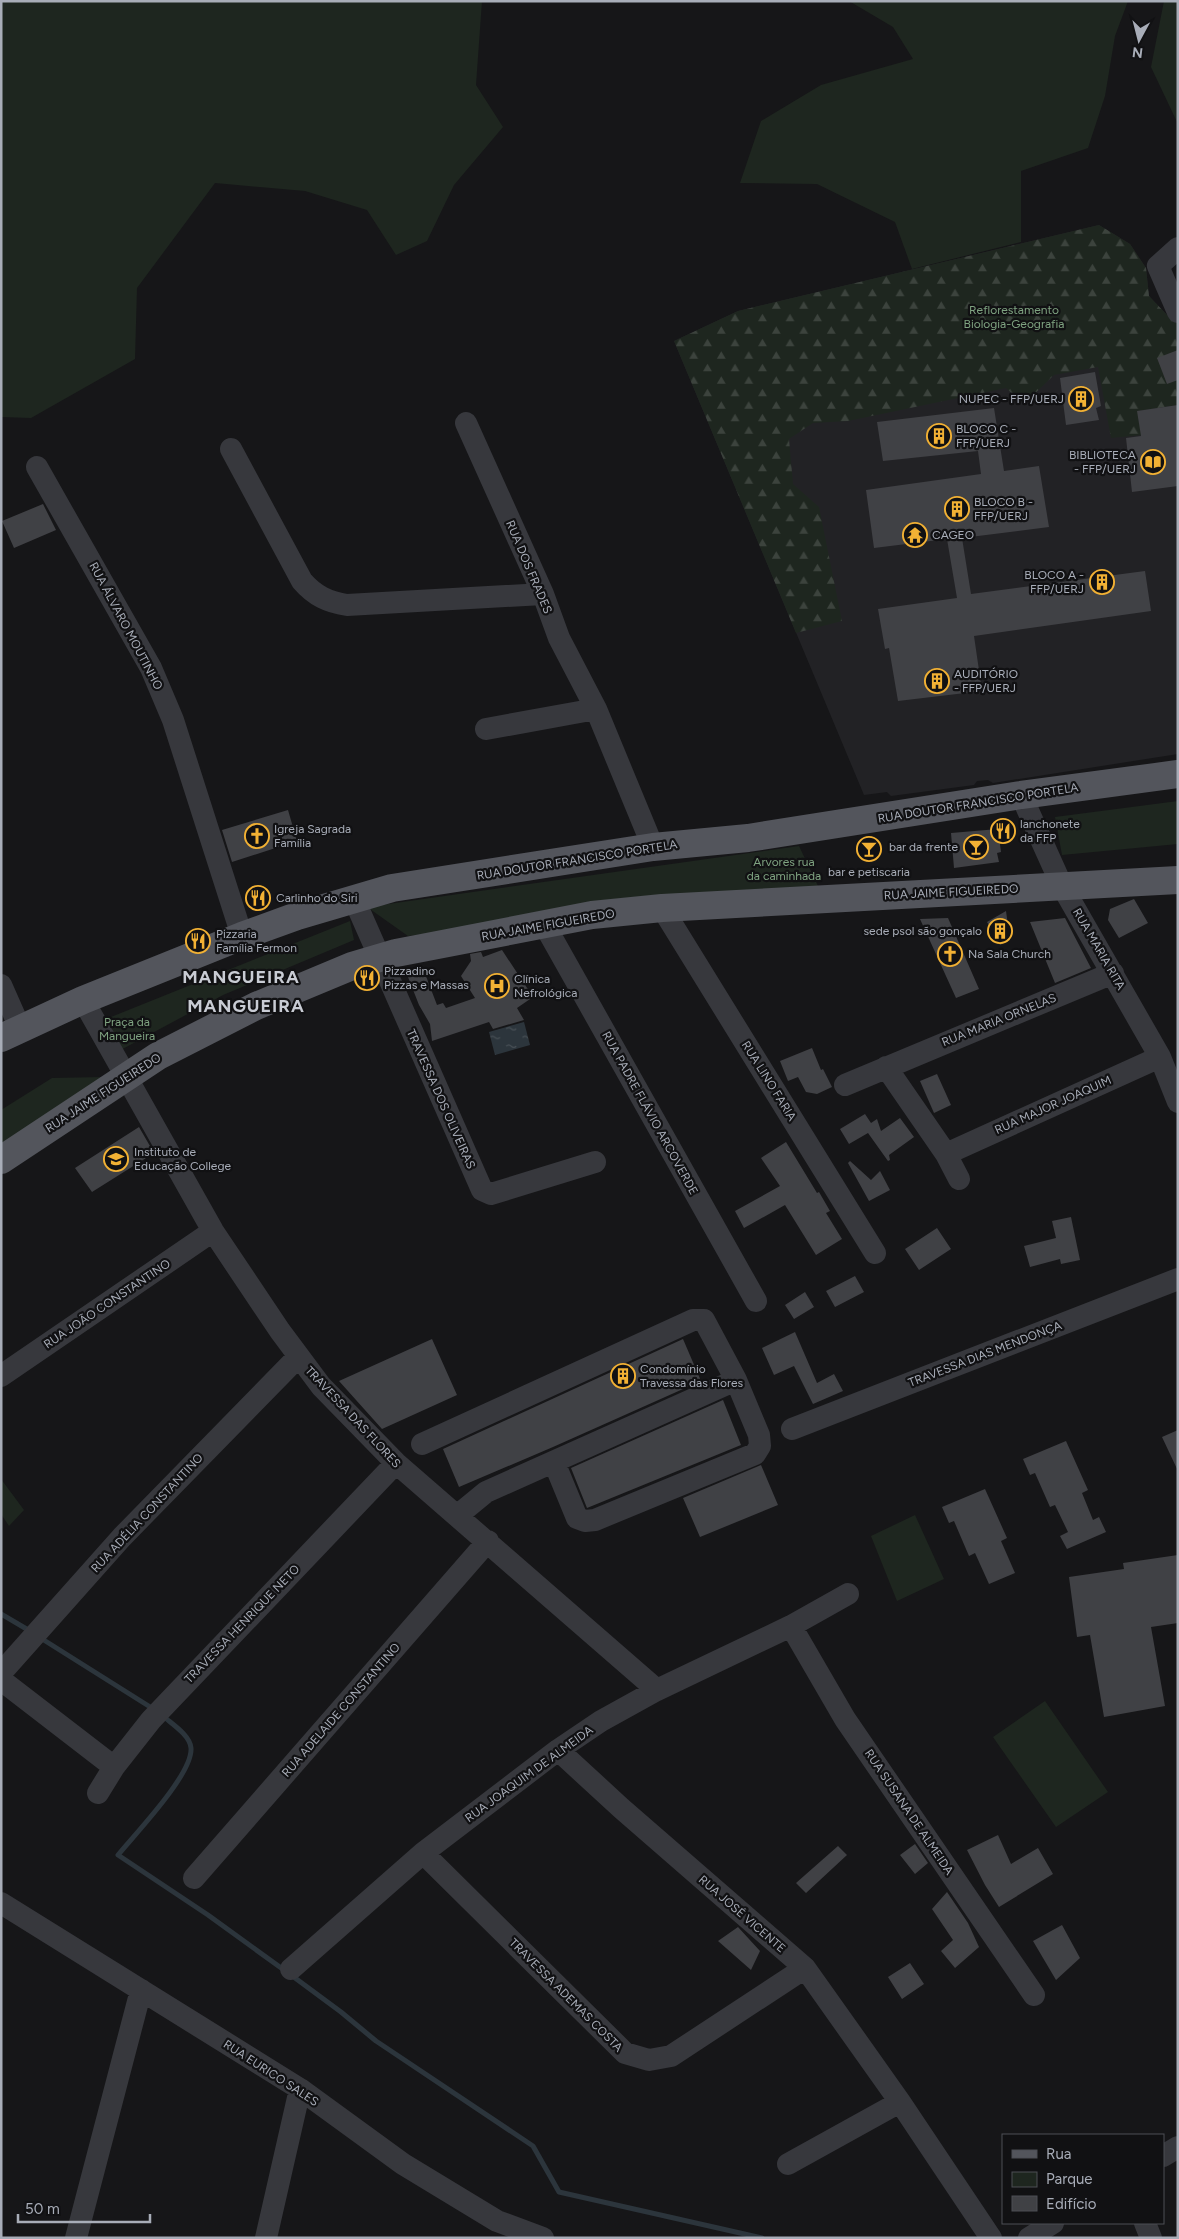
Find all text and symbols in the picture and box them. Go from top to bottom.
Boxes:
north arrow [1114,15,1164,65]
text: N [1131,43,1144,62]
park label: Reflorestamento Biologia-Geografia [964,303,1064,331]
building icon: NUPEC - FFP/UERJ [1068,386,1094,412]
place label: NUPEC - FFP/UERJ [959,392,1064,406]
place label: BLOCO C - FFP/UERJ [956,422,1016,450]
building icon: BLOCO C - FFP/UERJ [926,423,952,449]
place label: BIBLIOTECA - FFP/UERJ [1069,448,1136,476]
library icon: BIBLIOTECA - FFP/UERJ [1140,449,1166,475]
place label: BLOCO B - FFP/UERJ [974,495,1033,523]
building icon: BLOCO B - FFP/UERJ [944,496,970,522]
street label: RUA DOS FRADES [503,518,555,616]
temple icon: CAGEO [902,522,928,548]
place label: CAGEO [932,528,974,542]
street label: RUA ÁLVARO MOUTINHO [86,560,166,692]
place label: BLOCO A - FFP/UERJ [1024,568,1084,596]
building icon: BLOCO A - FFP/UERJ [1089,569,1115,595]
place label: AUDITÓRIO - FFP/UERJ [954,667,1018,695]
building icon: AUDITÓRIO - FFP/UERJ [924,668,950,694]
street label: RUA DOUTOR FRANCISCO PORTELA [877,780,1079,826]
place label: lanchonete da FFP [1020,817,1080,845]
restaurant icon: lanchonete da FFP [990,818,1016,844]
place label: Igreja Sagrada Família [274,822,351,850]
church icon: Igreja Sagrada Família [244,823,270,849]
bar icon: bar da frente [963,834,989,860]
bar icon: bar e petiscaria [856,836,882,862]
street label: RUA DOUTOR FRANCISCO PORTELA [476,837,678,883]
place label: bar da frente [889,840,958,854]
park label: Arvores rua da caminhada [747,855,821,883]
place label: bar e petiscaria [828,865,910,879]
street label: RUA JAIME FIGUEIREDO [883,881,1019,903]
restaurant icon: Carlinho do Siri [245,885,271,911]
place label: Carlinho do Siri [276,891,358,905]
street label: RUA JAIME FIGUEIREDO [480,906,616,944]
street label: RUA MARIA RITA [1070,906,1128,992]
building icon: sede psol são gonçalo [987,918,1013,944]
place label: sede psol são gonçalo [864,924,982,938]
place label: Pizzaria Família Fermon [216,927,297,955]
restaurant icon: Pizzaria Família Fermon [185,928,211,954]
church icon: Na Sala Church [937,941,963,967]
place label: Na Sala Church [968,947,1051,961]
place label: Pizzadino Pizzas e Massas [384,964,469,992]
restaurant icon: Pizzadino Pizzas e Massas [354,965,380,991]
district label: MANGUEIRA [182,966,300,988]
place label: Clínica Nefrológica [514,972,577,1000]
hospital icon: Clínica Nefrológica [484,973,510,999]
street label: RUA MARIA ORNELAS [940,991,1058,1049]
district label: MANGUEIRA [187,995,305,1017]
park label: Praça da Mangueira [99,1015,155,1043]
street label: TRAVESSA DOS OLIVEIRAS [404,1027,478,1171]
street label: RUA PADRE FLÁVIO ARCOVERDE [599,1029,701,1197]
street label: RUA LINO FARIA [739,1038,799,1124]
street label: RUA JAIME FIGUEIREDO [43,1050,163,1136]
street label: RUA MAJOR JOAQUIM [993,1073,1113,1137]
place label: Instituto de Educação College [134,1145,231,1173]
school or university icon: Instituto de Educação College [103,1146,129,1172]
street label: RUA JOÃO CONSTANTINO [41,1256,173,1352]
street label: TRAVESSA DIAS MENDONÇA [906,1318,1064,1390]
place label: Condomínio Travessa das Flores [640,1362,743,1390]
street label: TRAVESSA DAS FLORES [302,1363,404,1471]
building icon: Condomínio Travessa das Flores [610,1363,636,1389]
street label: RUA ADÉLIA CONSTANTINO [88,1451,206,1575]
street label: TRAVESSA HENRIQUE NETO [182,1562,302,1686]
street label: RUA ADELAIDE CONSTANTINO [279,1640,403,1780]
street label: RUA JOAQUIM DE ALMEIDA [462,1723,596,1825]
street label: RUA SUSANA DE ALMEIDA [862,1747,956,1877]
street label: RUA JOSÉ VICENTE [696,1873,788,1955]
street label: TRAVESSA ADEMAS COSTA [506,1935,626,2055]
street label: RUA EURICO SALES [221,2037,321,2109]
legend [1002,2134,1164,2224]
text: Rua [1046,2145,1071,2163]
text: Parque [1046,2170,1093,2188]
scale bar [18,2192,150,2224]
text: Edifício [1046,2195,1097,2213]
text: 50 m [25,2200,60,2218]

